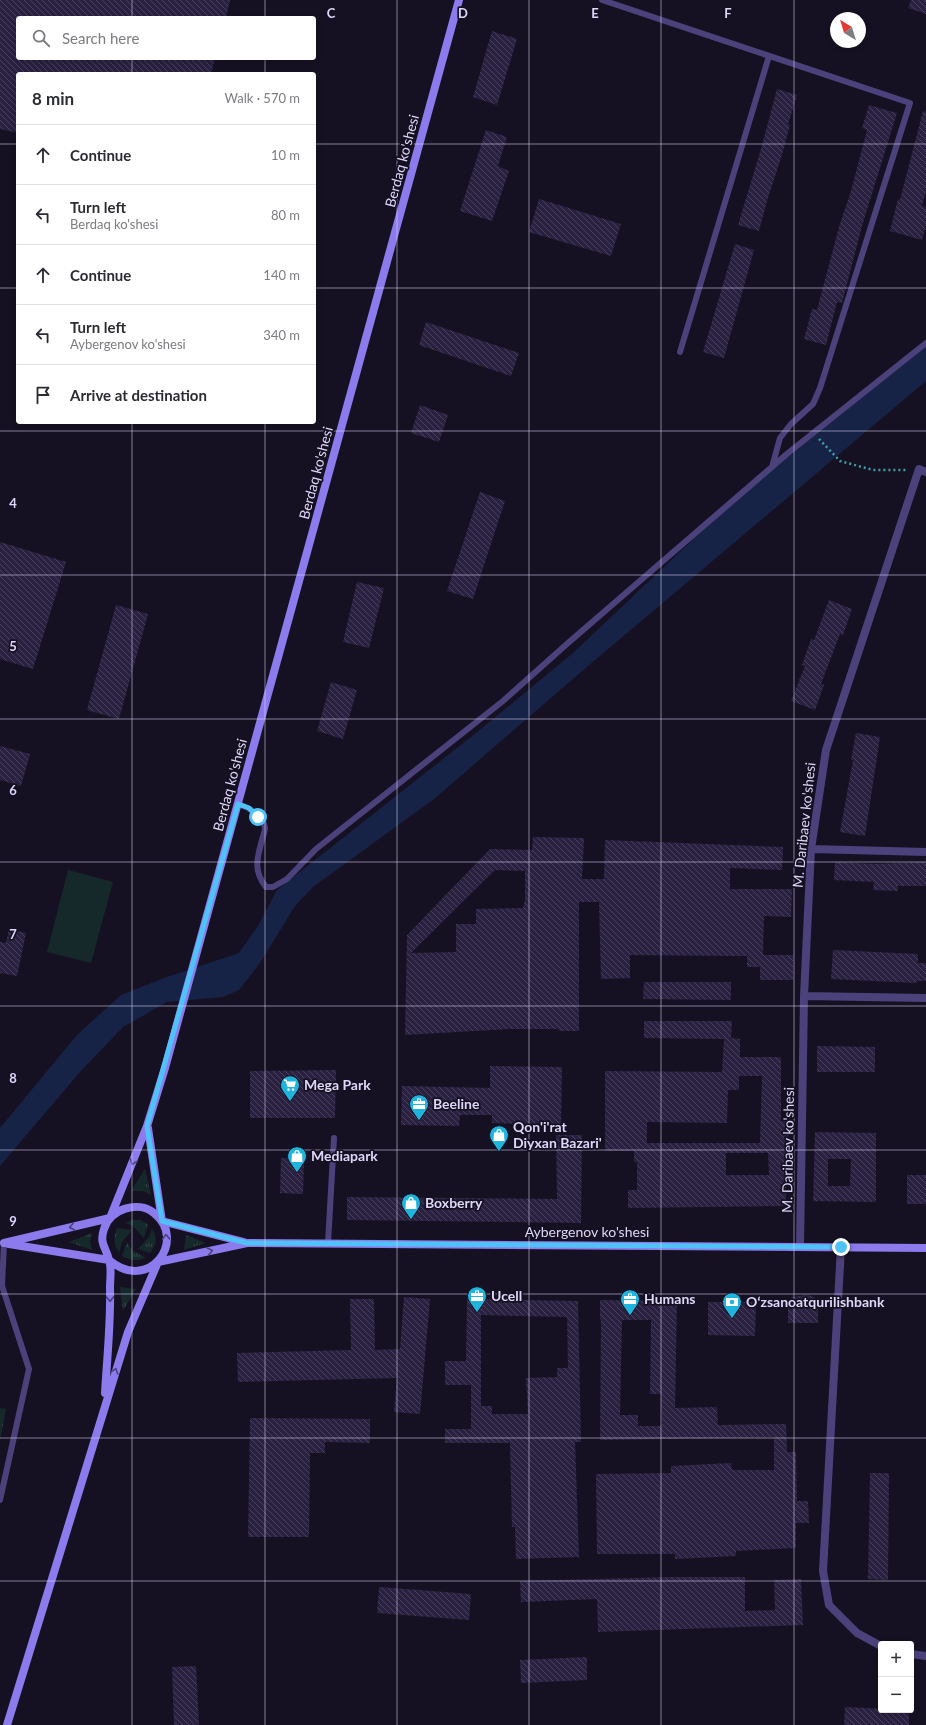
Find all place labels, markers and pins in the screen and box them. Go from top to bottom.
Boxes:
supermarket icon: Mega Park [279,1074,301,1102]
place label: Mega Park [304,1076,371,1093]
office icon: Beeline [408,1093,430,1121]
place label: Beeline [433,1095,480,1112]
place label: Qon'i'rat Diyxan Bazari' [513,1118,602,1151]
shop icon: Qon'i'rat Diyxan Bazari' [488,1124,510,1152]
shop icon: Mediapark [286,1145,308,1173]
place label: Mediapark [311,1147,378,1164]
shop icon: Boxberry [400,1192,422,1220]
place label: Boxberry [425,1194,483,1211]
office icon: Ucell [466,1285,488,1313]
place label: Ucell [491,1287,522,1304]
office icon: Humans [619,1288,641,1316]
place label: Humans [644,1290,695,1307]
bank icon: Oʻzsanoatqurilishbank [721,1291,743,1319]
place label: Oʻzsanoatqurilishbank [746,1293,885,1310]

